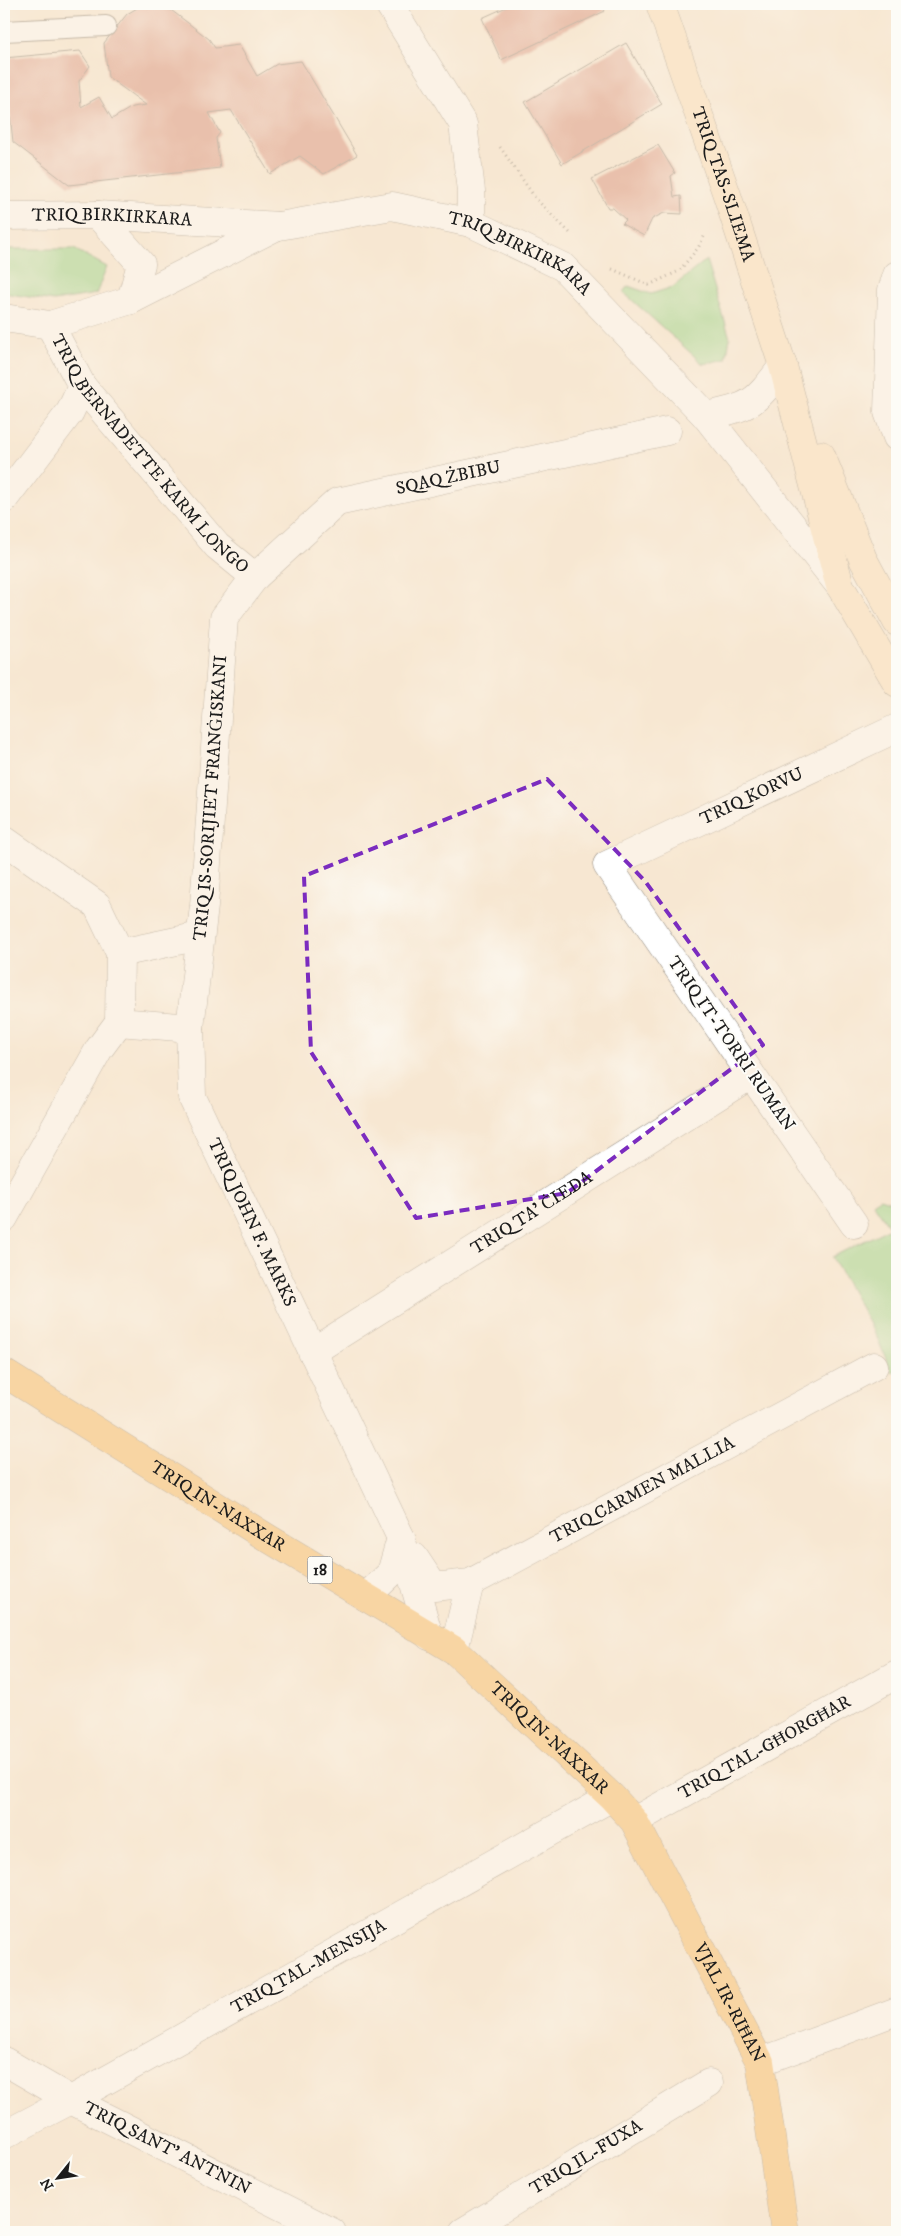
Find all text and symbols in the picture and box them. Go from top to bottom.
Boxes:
street label: TRIQ TAS-SLIEMA [686,104,759,265]
street label: TRIQ BIRKIRKARA [32,204,193,232]
street label: TRIQ BIRKIRKARA [446,207,596,301]
street label: TRIQ BERNADETTE KARM LONGO [46,330,253,578]
street label: SQAQ ŻBIBU [394,456,503,500]
street label: TRIQ IS-SORIJIET FRANĠISKANI [189,655,232,942]
street label: TRIQ KORVU [697,763,807,830]
street label: TRIQ IT-TORRI RUMAN [662,952,800,1136]
street label: TRIQ JOHN F. MARKS [202,1135,301,1310]
street label: TRIQ TA' ĊIEDA [467,1166,597,1260]
street label: TRIQ CARMEN MALLIA [546,1432,739,1549]
street label: TRIQ IN-NAXXAR [146,1456,289,1557]
road number: 18 [308,1556,332,1584]
street label: TRIQ IN-NAXXAR [485,1677,613,1799]
street label: TRIQ TAL-GĦORGĦAR [675,1691,855,1805]
street label: TRIQ TAL-MENSIJA [227,1914,390,2019]
street label: VJAL IR-RIĦAN [688,1938,770,2067]
street label: TRIQ SANT' ANTNIN [80,2097,255,2200]
street label: TRIQ IL-FUXA [526,2115,647,2200]
north arrow [32,2154,82,2204]
text: N [37,2174,58,2193]

